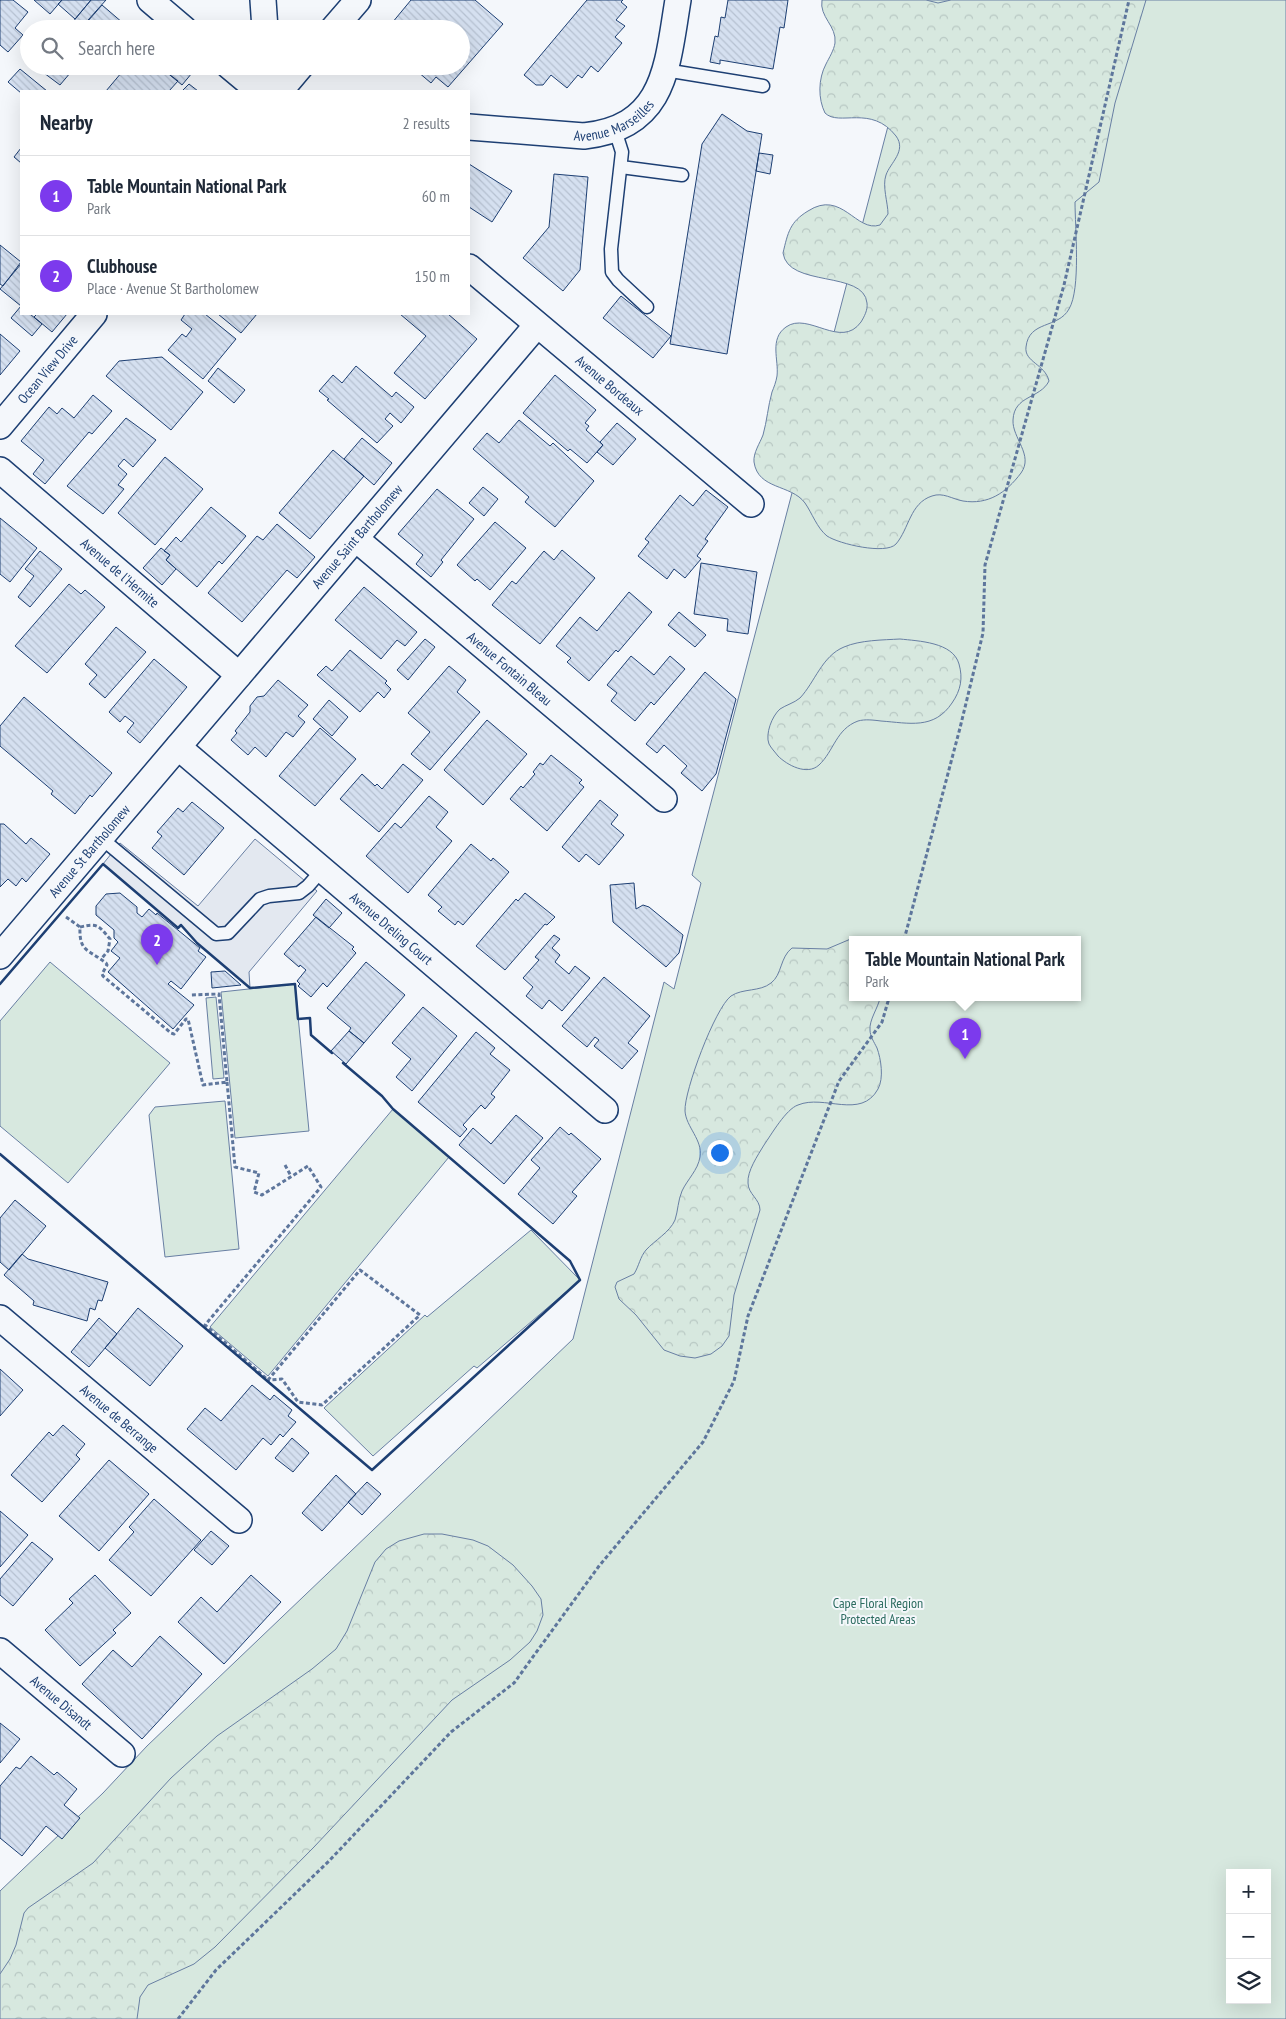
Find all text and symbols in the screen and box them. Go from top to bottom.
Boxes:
search box [20,20,470,75]
icon: search [38,34,66,62]
text: Search here [78,36,155,60]
street label: Avenue Marseilles [573,96,658,145]
text: Nearby [40,109,93,136]
text: 2 results [403,113,450,133]
text: Table Mountain National Park [87,174,287,198]
text: 1 [52,186,60,206]
text: 60 m [422,186,450,206]
text: Park [87,198,111,218]
text: Clubhouse [87,254,157,278]
text: 2 [52,266,60,286]
text: 150 m [415,266,450,286]
text: Place · Avenue St Bartholomew [87,278,259,298]
street label: Ocean View Drive [14,331,82,407]
street label: Avenue Bordeaux [572,351,648,420]
street label: Avenue Saint Bartholomew [308,480,407,592]
street label: Avenue de l'Hermite [77,534,163,612]
street label: Avenue Fontain Bleau [463,628,556,710]
street label: Avenue St Bartholomew [45,800,134,901]
street label: Avenue Dreling Court [346,888,437,969]
pin: 2 [141,924,173,965]
popup [849,936,1081,1001]
text: Table Mountain National Park [865,947,1065,971]
text: Park [865,971,889,991]
pin: 1 [949,1018,981,1059]
your location [707,1140,733,1166]
street label: Avenue de Berrange [76,1381,162,1457]
park label: Cape Floral Region Protected Areas [833,1594,923,1628]
street label: Avenue Disandt [27,1671,96,1734]
map controls [1226,1869,1271,2004]
button: + [1226,1869,1271,1914]
button: − [1226,1914,1271,1959]
button: layers [1226,1959,1271,2004]

